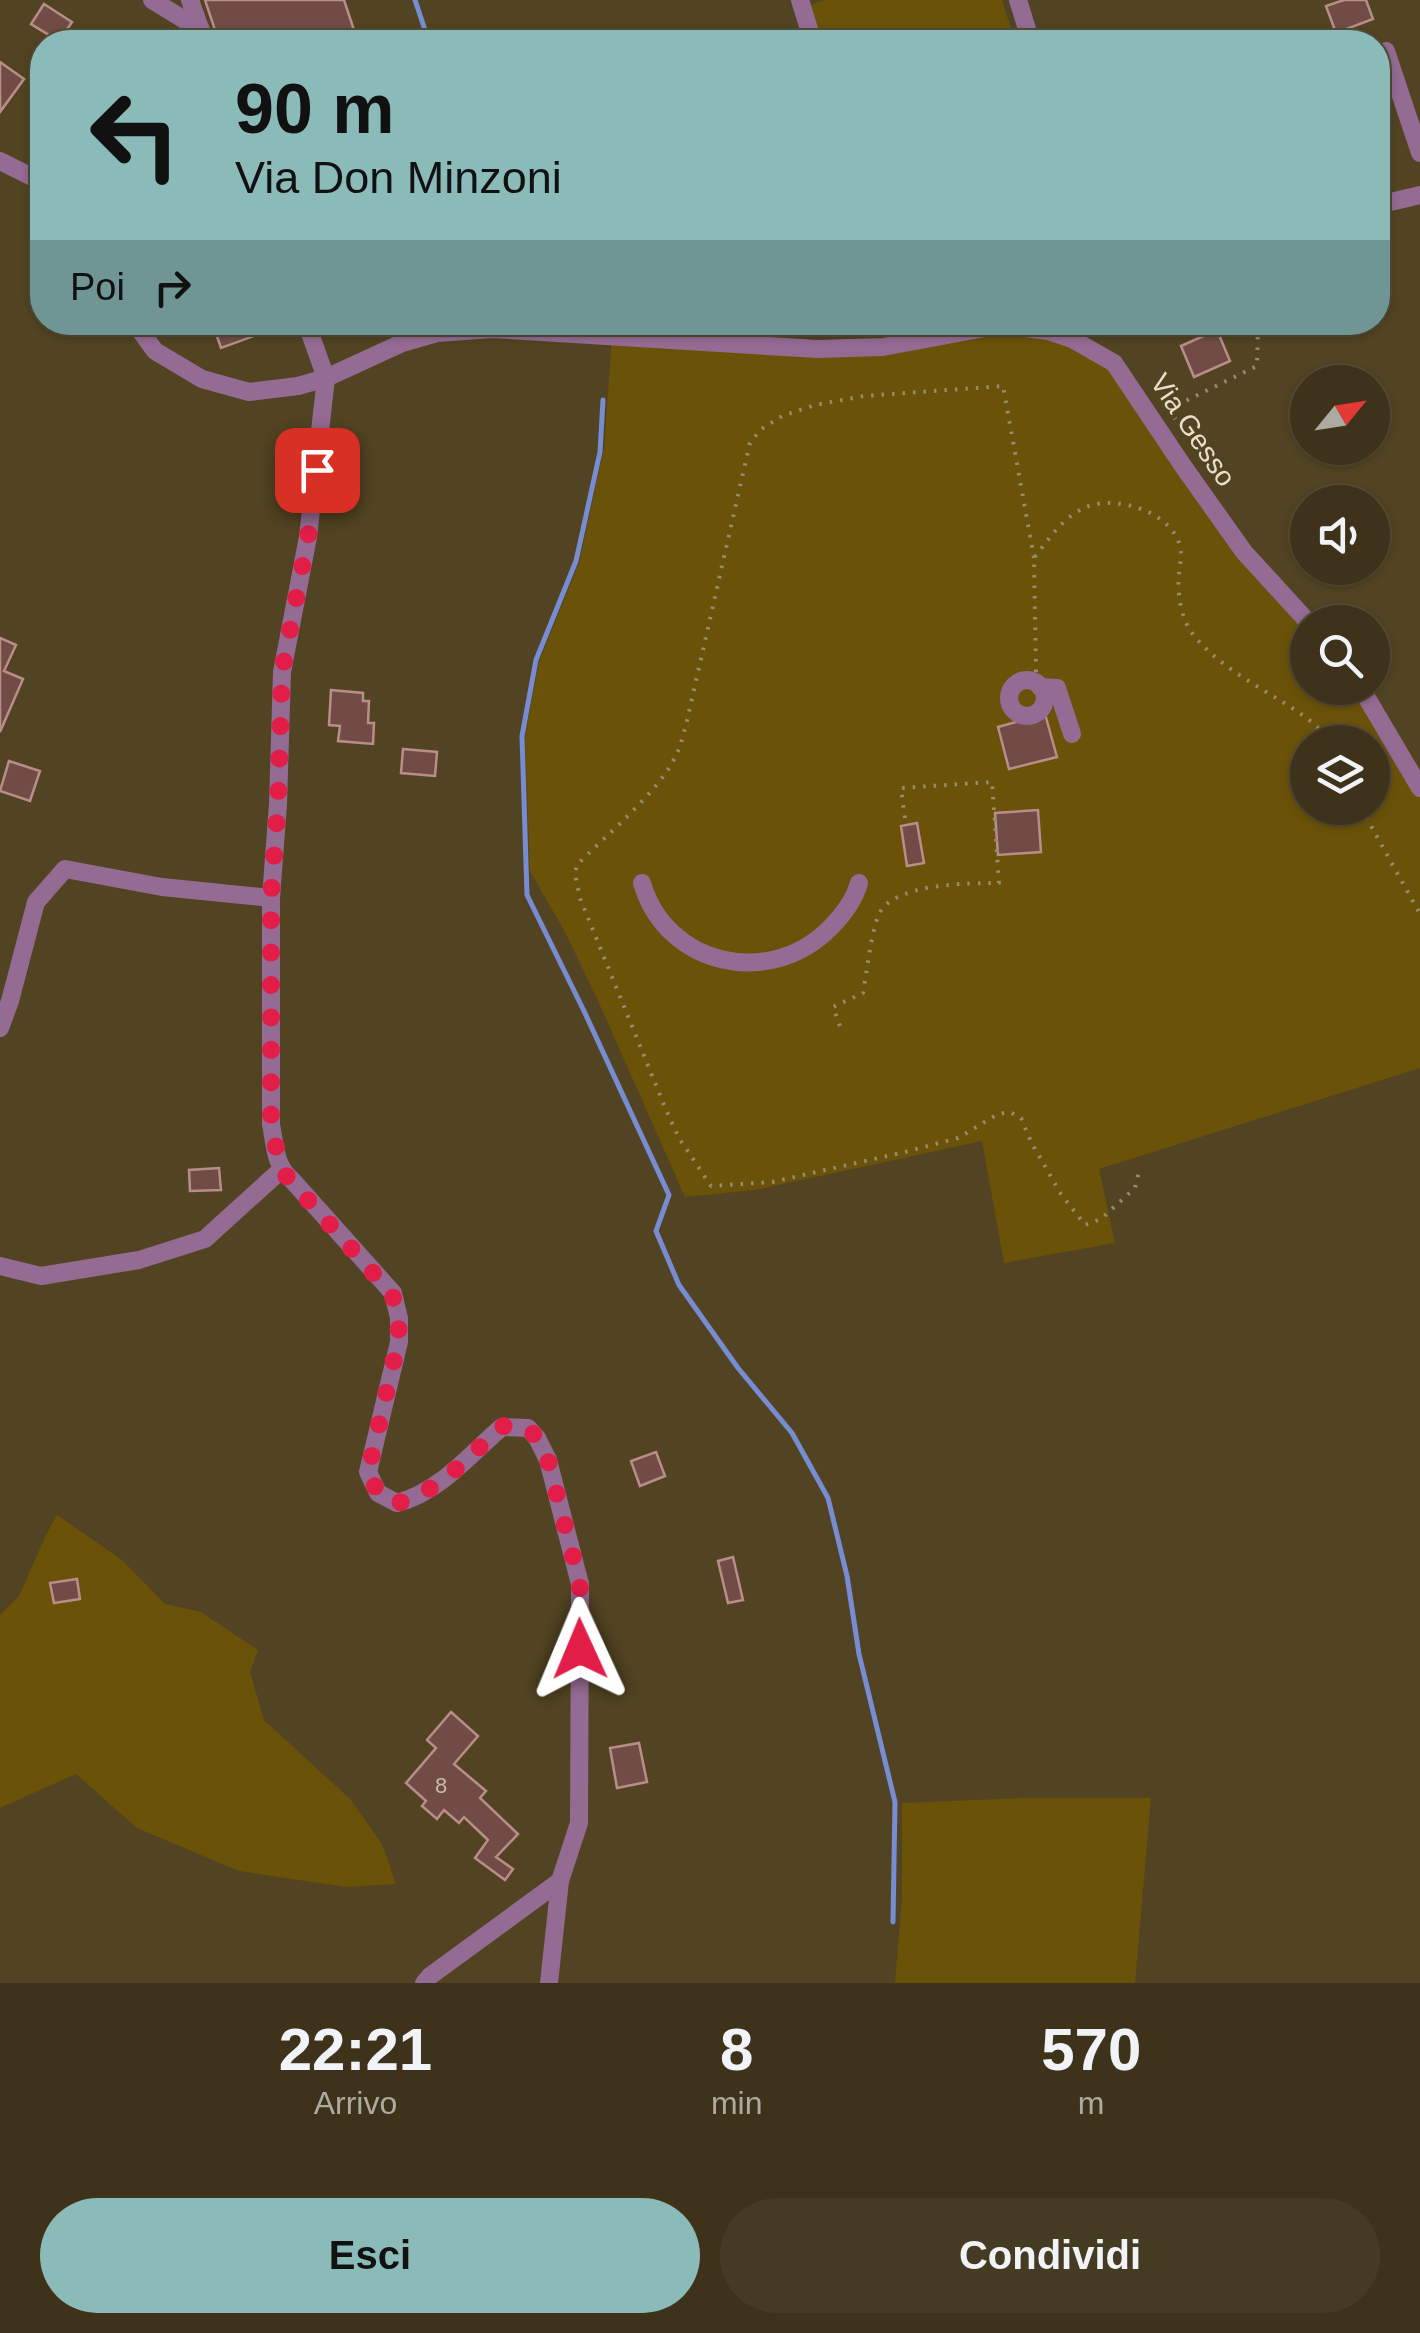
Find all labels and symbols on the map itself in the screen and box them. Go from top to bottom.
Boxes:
north arrow [1290,365,1390,465]
street label: Via Gesso [1144,368,1242,492]
pin [275,428,360,513]
position arrow [528,1597,632,1701]
house number: 8 [435,1773,447,1798]

